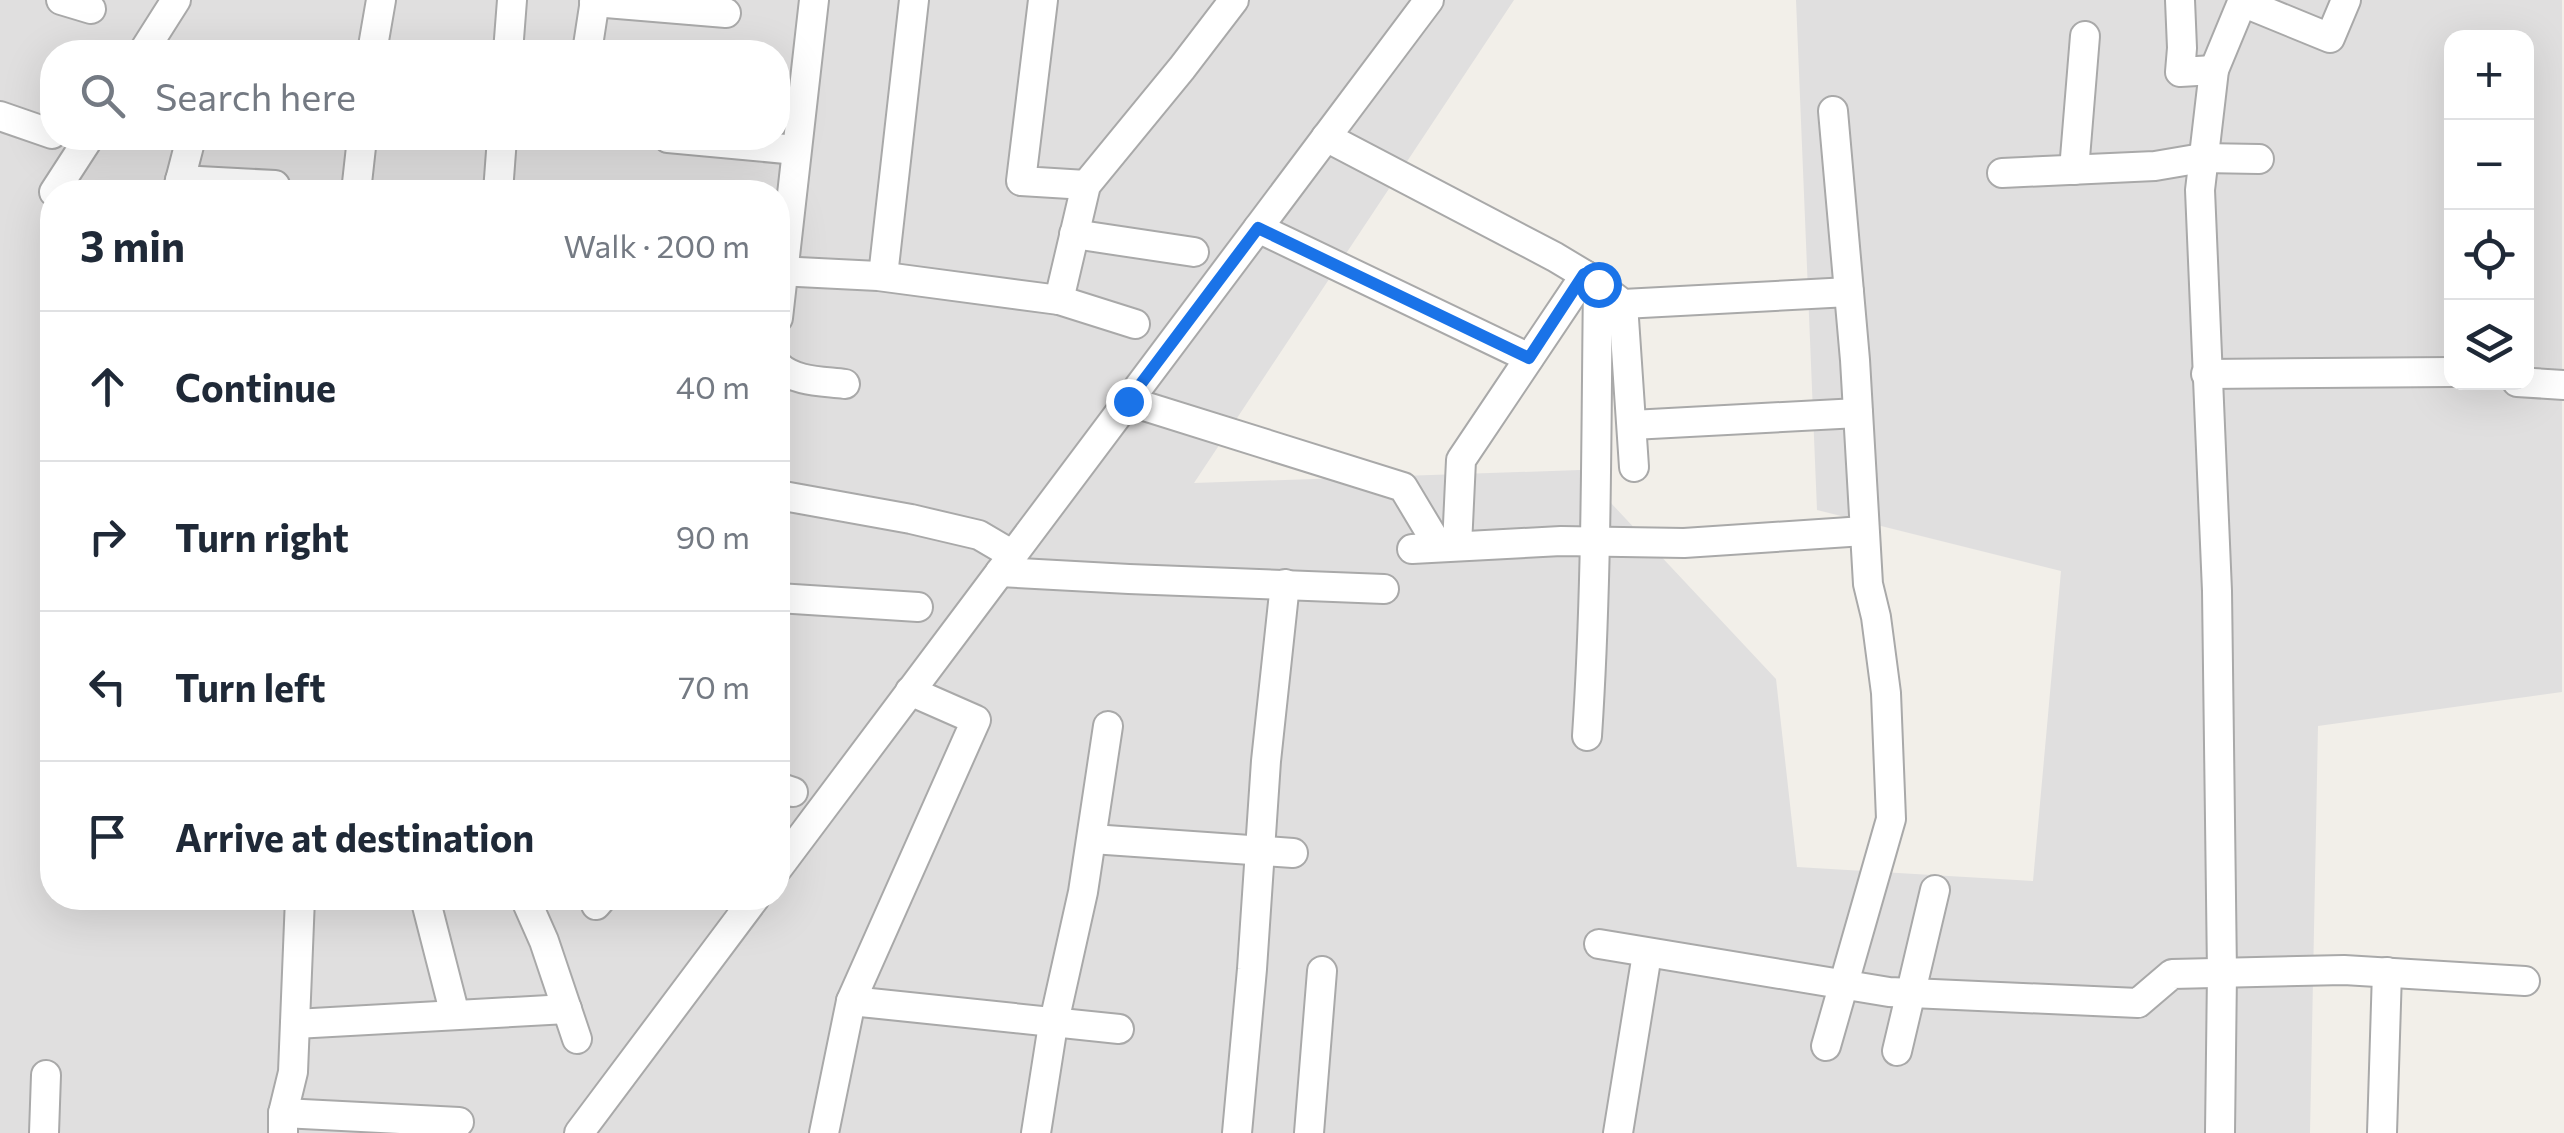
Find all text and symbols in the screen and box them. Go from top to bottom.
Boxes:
map controls [2444,30,2534,390]
button: + [2444,30,2534,120]
search box [40,40,790,150]
icon: search [75,68,130,123]
text: Search here [155,72,356,119]
button: − [2444,120,2534,210]
button: locate [2444,210,2534,300]
text: 3 min [80,219,185,271]
text: Walk · 200 m [564,225,750,265]
route start [1576,262,1622,308]
button: layers [2444,300,2534,390]
icon: ahead [80,359,135,414]
text: Continue [175,363,336,410]
text: 40 m [676,366,750,406]
route end [1106,379,1152,425]
icon: right [80,509,135,564]
text: Turn right [175,513,349,560]
text: 90 m [676,516,750,556]
icon: left [80,659,135,714]
text: Turn left [175,663,326,710]
text: 70 m [678,666,750,706]
icon: arrive [80,809,135,864]
text: Arrive at destination [175,813,534,860]

